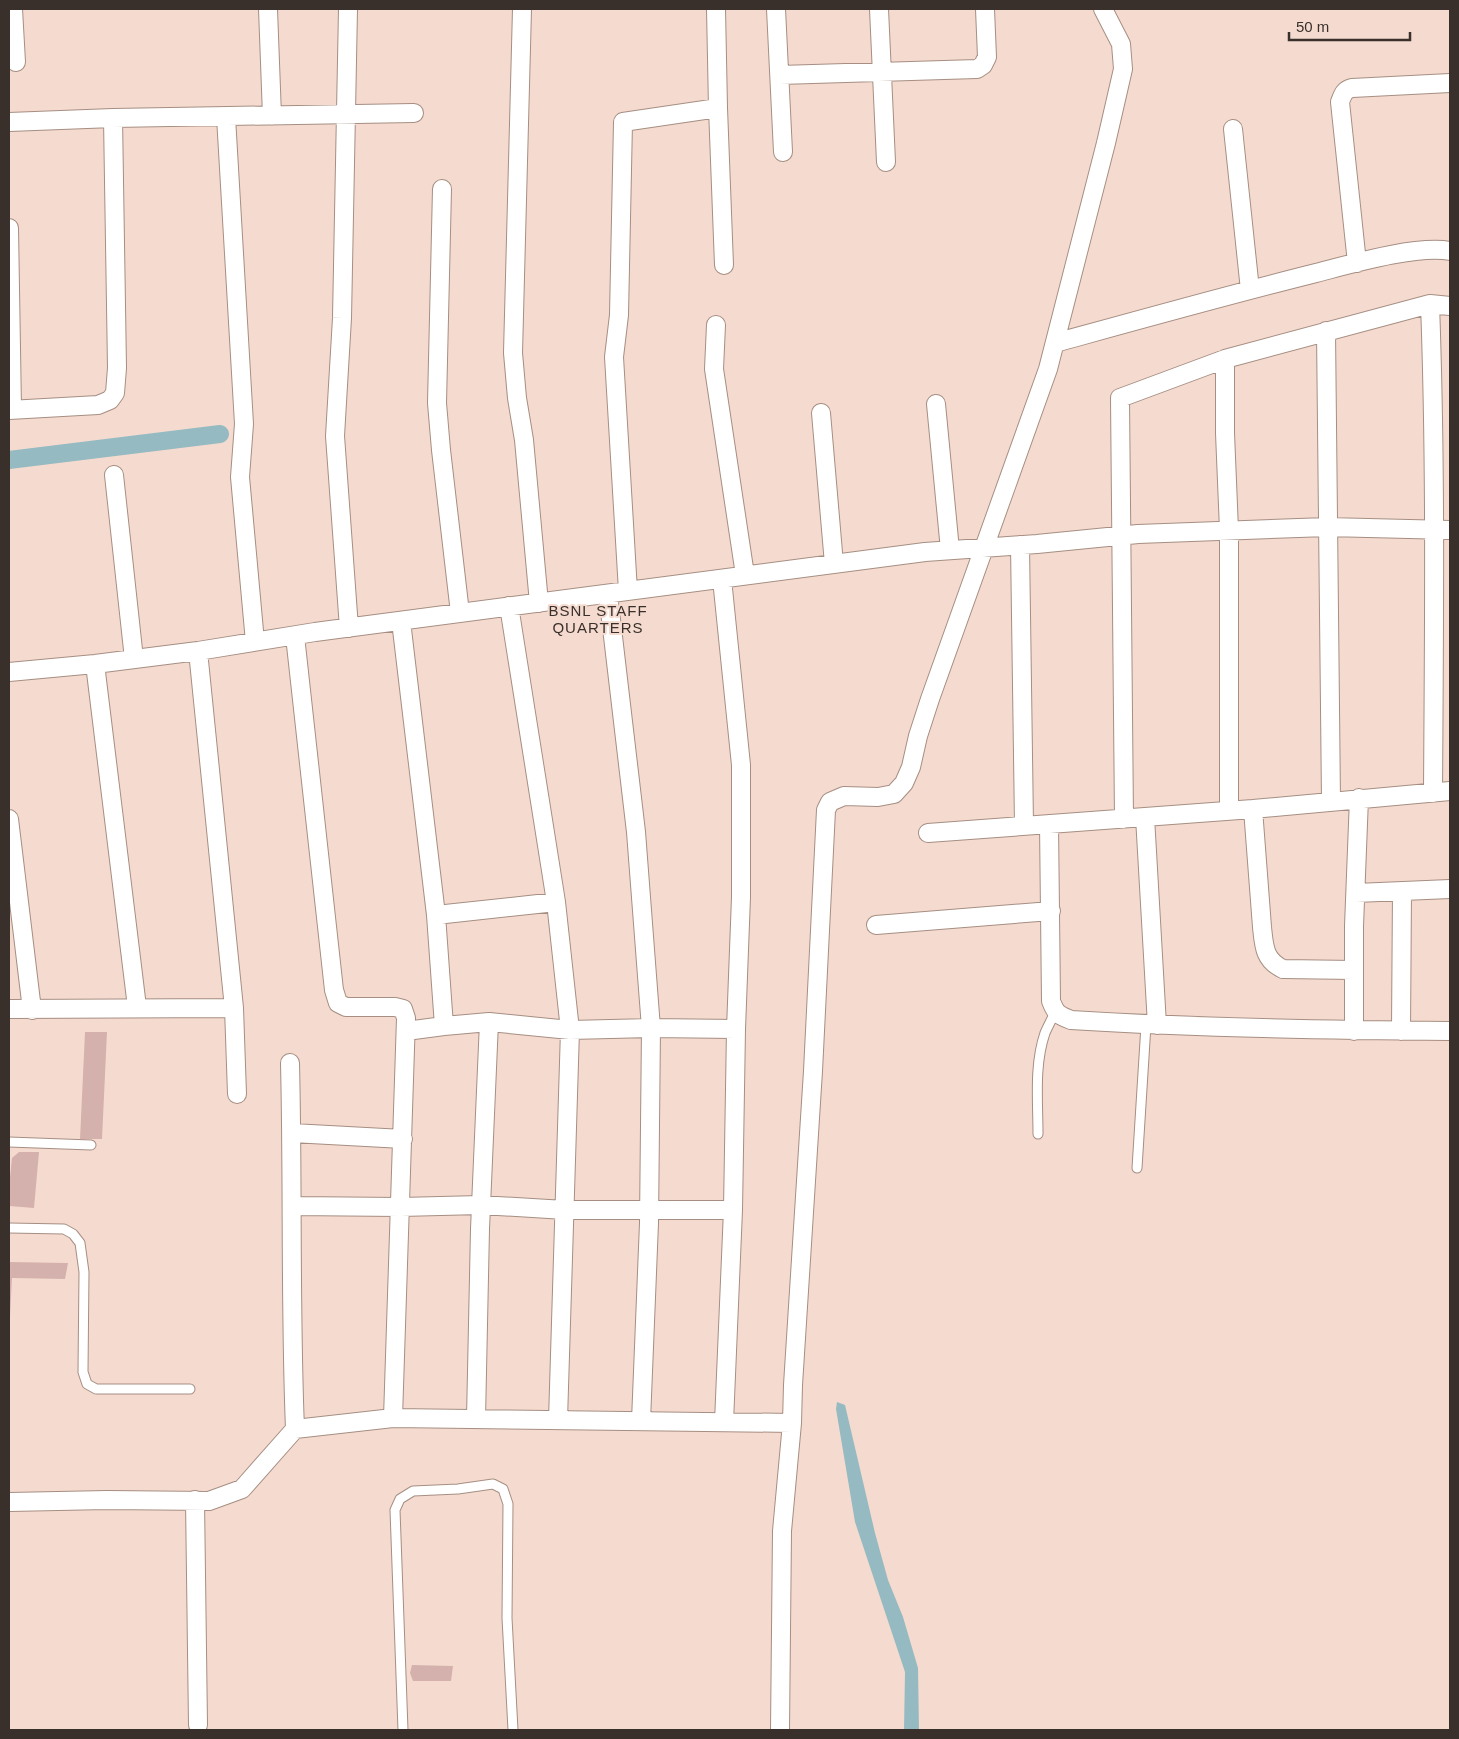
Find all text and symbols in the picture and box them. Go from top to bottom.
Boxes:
scale bar [1289,10,1410,42]
text: 50 m [1296,18,1329,35]
district label: BSNL STAFF QUARTERS [548,602,648,636]

